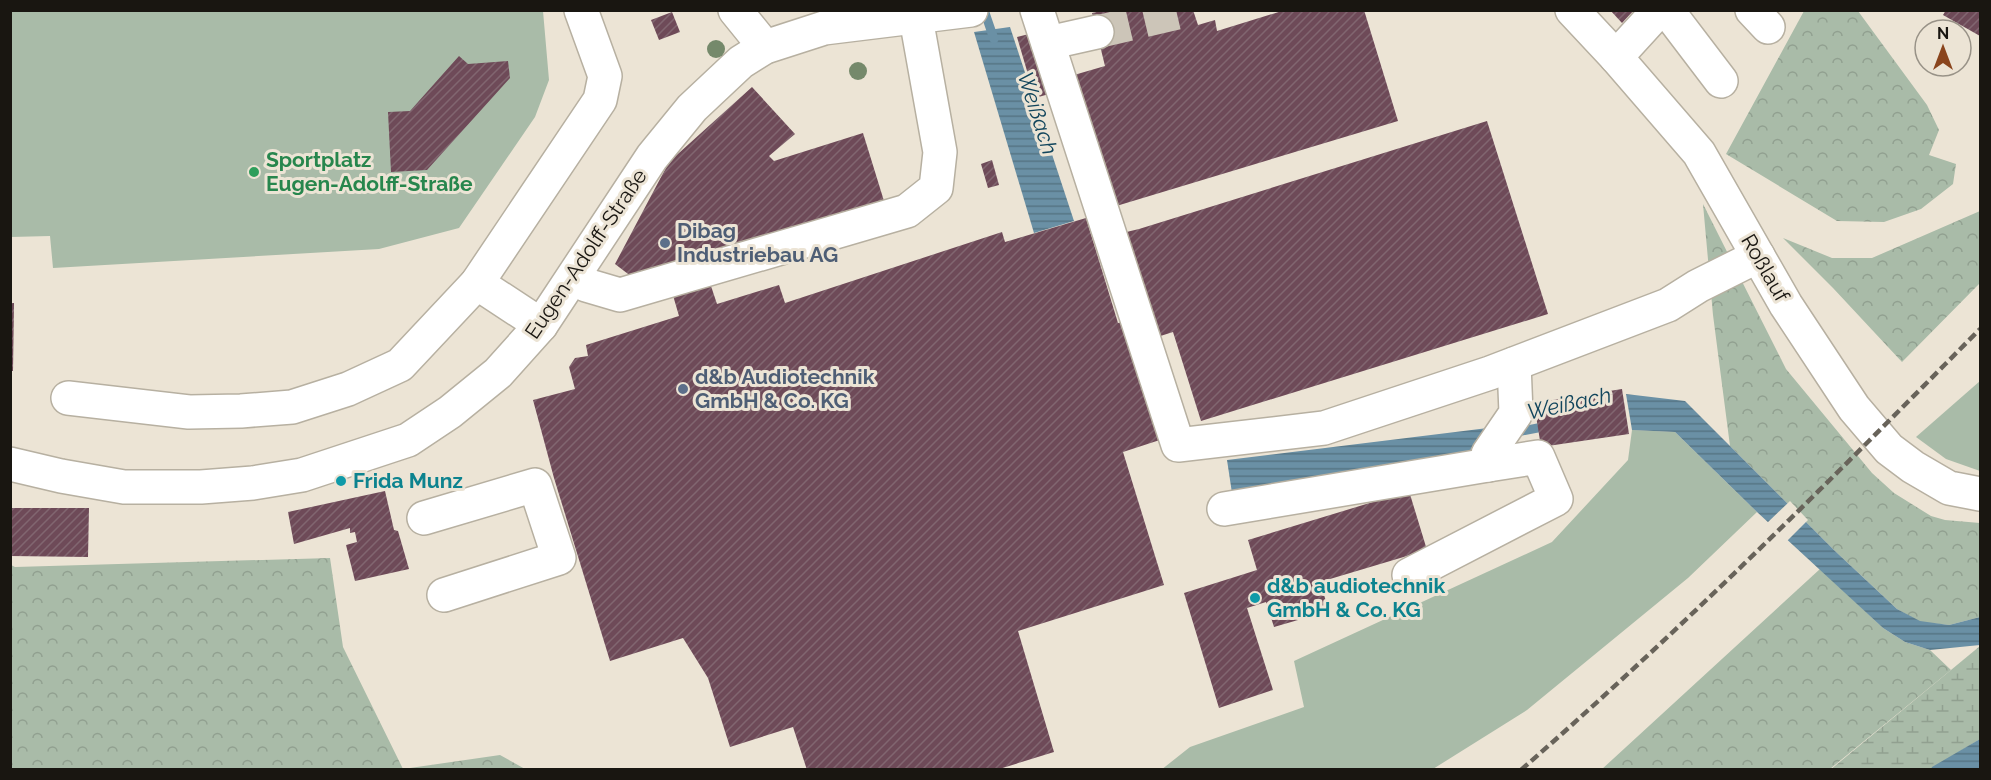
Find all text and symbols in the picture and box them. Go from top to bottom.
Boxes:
north arrow [1913,18,1973,78]
text: N [1937,24,1949,43]
water label: Weißach [1012,68,1064,158]
place label: Sportplatz Eugen-Adolff-Straße [266,147,473,196]
street label: Eugen-Adolff-Straße [519,164,652,343]
marker: Sportplatz Eugen-Adolff-Straße [247,165,261,179]
place label: Dibag Industriebau AG [677,218,838,267]
street label: Roßlauf [1736,229,1795,307]
marker: Dibag Industriebau AG [658,236,672,250]
place label: d&b Audiotechnik GmbH & Co. KG [695,364,875,413]
water label: Weißach [1524,381,1614,425]
marker: d&b Audiotechnik GmbH & Co. KG [676,382,690,396]
place label: Frida Munz [353,468,463,493]
marker: Frida Munz [334,474,348,488]
place label: d&b audiotechnik GmbH & Co. KG [1267,573,1445,622]
marker: d&b audiotechnik GmbH & Co. KG [1248,591,1262,605]

